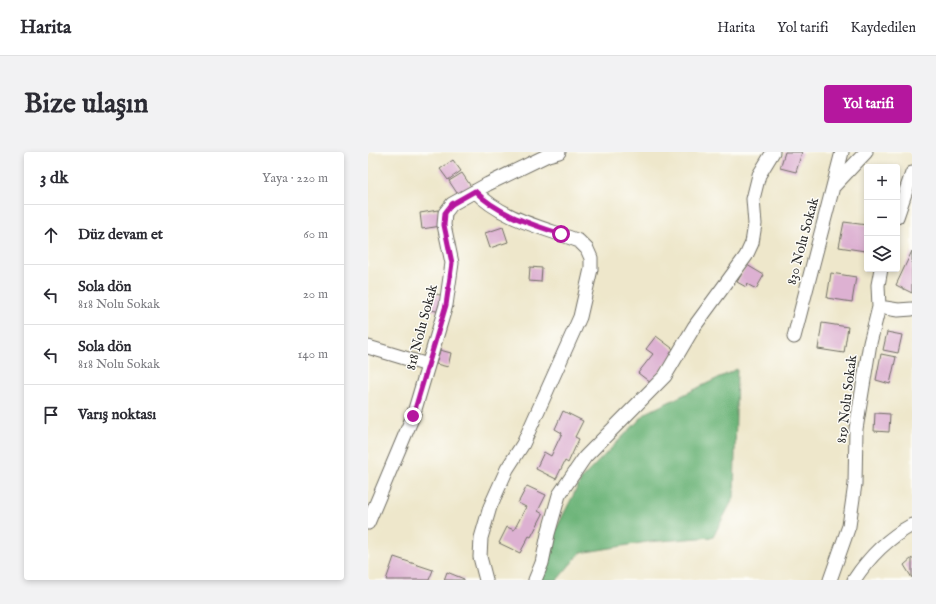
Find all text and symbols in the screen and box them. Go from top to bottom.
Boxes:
text: Harita [20,16,71,40]
text: Harita [717,19,755,37]
text: Yol tarifi [777,19,829,37]
text: Kaydedilen [851,19,916,37]
button: Yol tarifi [824,85,912,123]
text: Bize ulaşın [24,87,148,122]
map controls [864,164,900,272]
button: + [864,164,900,200]
text: 3 dk [40,168,68,189]
text: Yaya · 220 m [262,170,328,187]
street label: 830 Nolu Sokak [783,195,823,287]
button: − [864,200,900,236]
icon: ahead [40,224,62,246]
text: Düz devam et [78,225,163,244]
route start [552,225,570,243]
text: 60 m [303,226,328,243]
button: layers [864,236,900,272]
text: Sola dön [78,277,132,296]
street label: 818 Nolu Sokak [402,282,442,372]
icon: left [40,284,62,306]
text: 20 m [303,286,328,303]
text: 818 Nolu Sokak [78,296,160,313]
text: Sola dön [78,337,132,356]
icon: left [40,344,62,366]
text: 140 m [298,346,328,363]
street label: 819 Nolu Sokak [833,353,861,444]
text: 818 Nolu Sokak [78,356,160,373]
icon: arrive [40,404,62,426]
text: Varış noktası [78,405,156,424]
route end [404,407,422,425]

